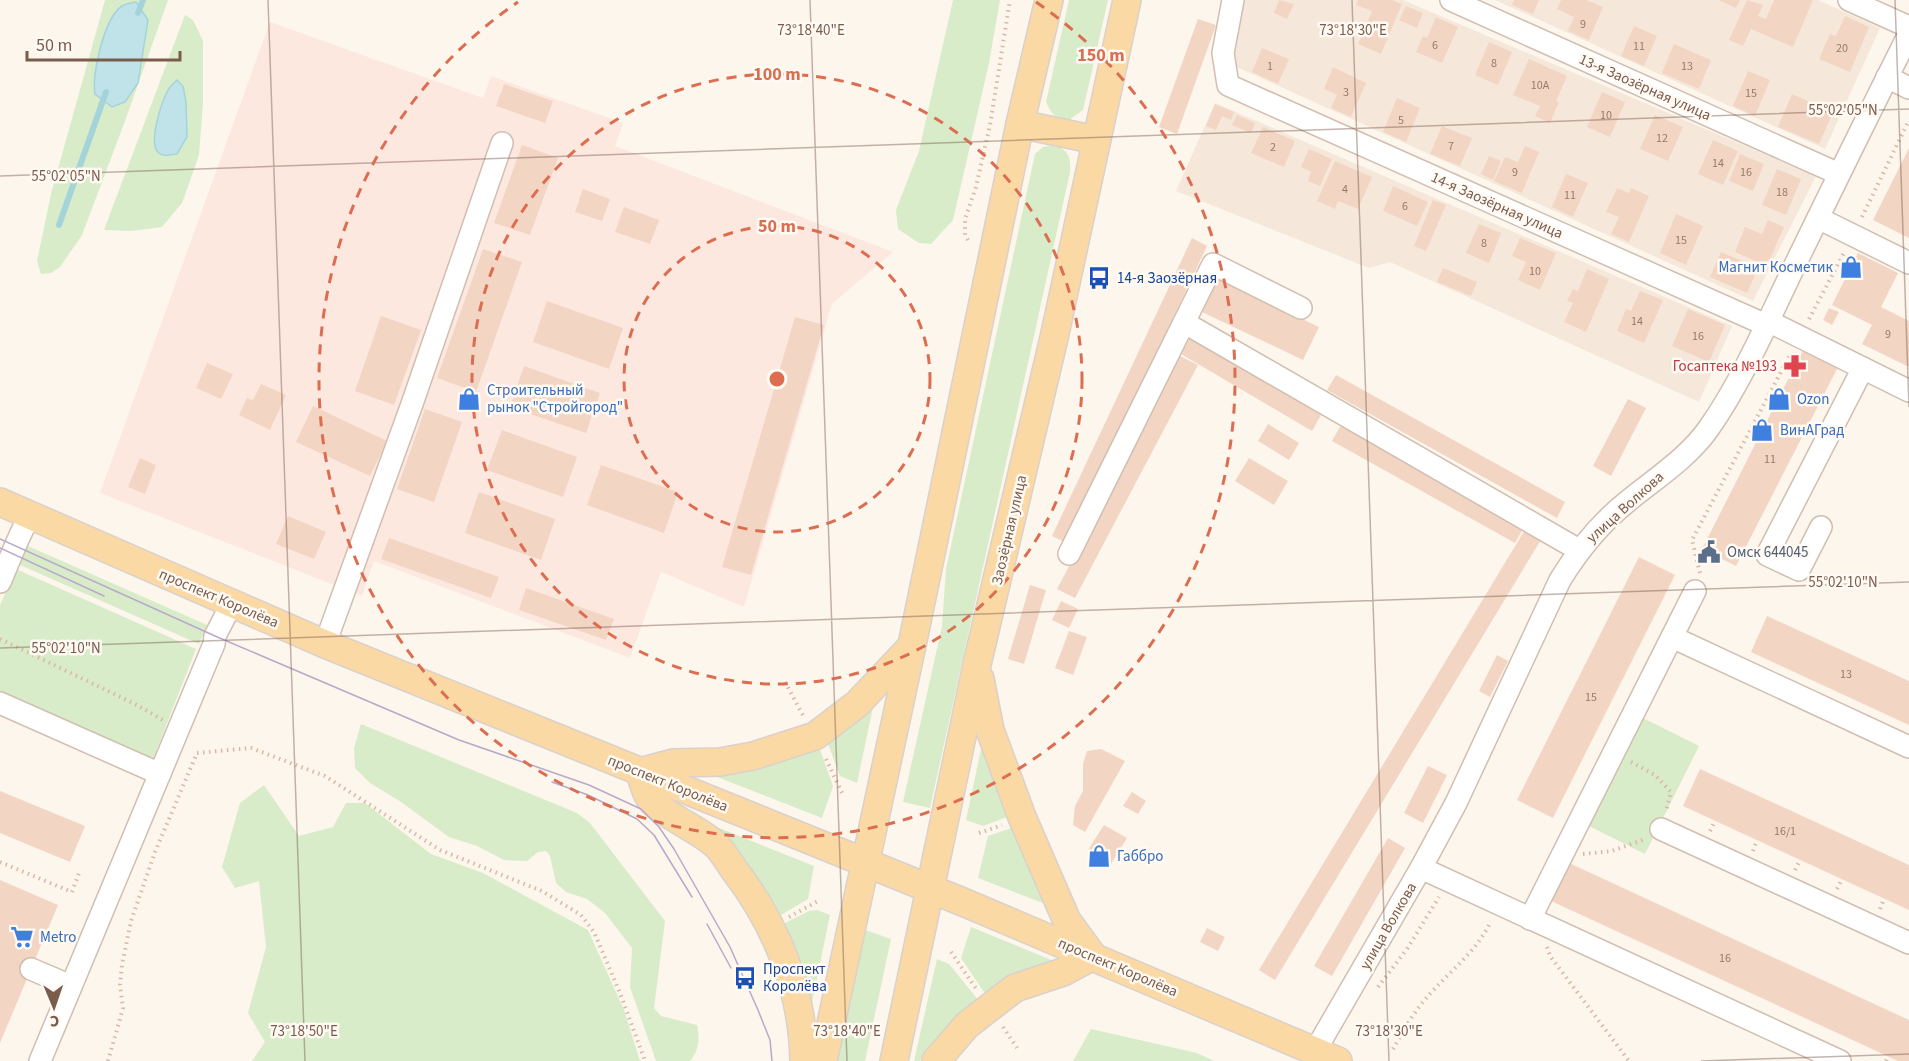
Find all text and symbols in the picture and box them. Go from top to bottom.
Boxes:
house number: 9 [1580,16,1586,33]
text: 73°18'40"E [777,20,845,41]
text: 73°18'30"E [1319,20,1387,41]
scale bar [27,24,180,62]
text: 50 m [36,33,72,58]
house number: 6 [1432,37,1438,54]
house number: 11 [1633,38,1645,55]
house number: 20 [1836,40,1848,57]
text: 150 m [1077,43,1125,68]
street label: 13-я Заозёрная улица [1575,49,1714,126]
house number: 8 [1491,55,1497,72]
house number: 1 [1267,58,1273,75]
house number: 13 [1681,58,1693,75]
text: 100 m [753,62,801,87]
house number: 10А [1531,77,1550,94]
house number: 3 [1343,84,1349,101]
house number: 15 [1745,85,1757,102]
text: 55°02'05"N [1808,100,1878,121]
house number: 10 [1600,107,1612,124]
house number: 5 [1398,112,1404,129]
house number: 12 [1656,130,1668,147]
house number: 7 [1448,138,1454,155]
house number: 2 [1270,139,1276,156]
house number: 14 [1712,155,1724,172]
house number: 9 [1512,164,1518,181]
house number: 16 [1740,164,1752,181]
text: 55°02'05"N [31,166,101,187]
street label: 14-я Заозёрная улица [1427,167,1566,244]
house number: 4 [1342,181,1348,198]
house number: 18 [1776,184,1788,201]
house number: 11 [1564,187,1576,204]
house number: 6 [1402,198,1408,215]
text: 50 m [758,214,796,239]
house number: 15 [1675,232,1687,249]
house number: 8 [1481,235,1487,252]
shop icon: Магнит Косметик [1838,254,1864,280]
place label: Магнит Косметик [1718,257,1834,278]
house number: 10 [1529,263,1541,280]
bus stop icon: 14-я Заозёрная [1086,265,1112,291]
place label: 14-я Заозёрная [1117,268,1217,289]
house number: 14 [1631,313,1643,330]
house number: 9 [1885,326,1891,343]
house number: 16 [1692,328,1704,345]
pharmacy icon: Госаптека №193 [1782,353,1808,379]
place label: Госаптека №193 [1673,356,1777,377]
centre of rings [767,369,787,389]
place label: Строительный рынок "Стройгород" [487,380,623,418]
shop icon: Строительный рынок "Стройгород" [456,386,482,412]
shop icon: Ozon [1766,386,1792,412]
place label: Ozon [1797,389,1829,410]
shop icon: ВинАГрад [1749,417,1775,443]
place label: ВинАГрад [1780,420,1844,441]
house number: 11 [1764,451,1776,468]
street label: улица Волкова [1582,467,1669,548]
street label: Заозёрная улица [987,473,1032,587]
public building icon: Омск 644045 [1696,539,1722,565]
place label: Омск 644045 [1727,542,1808,563]
street label: проспект Королёва [156,564,282,633]
text: 55°02'10"N [1808,572,1878,593]
text: 55°02'10"N [31,638,101,659]
house number: 13 [1840,666,1852,683]
house number: 15 [1585,689,1597,706]
street label: проспект Королёва [604,750,731,817]
house number: 16/1 [1774,823,1796,840]
shop icon: Габбро [1086,843,1112,869]
place label: Габбро [1117,846,1163,867]
street label: улица Волкова [1355,879,1422,974]
supermarket icon: Metro [9,924,35,950]
place label: Metro [40,927,76,948]
street label: проспект Королёва [1055,933,1181,1002]
house number: 16 [1719,950,1731,967]
place label: Проспект Королёва [763,959,827,997]
bus stop icon: Проспект Королёва [732,965,758,991]
north arrow [24,977,84,1037]
text: С [49,1010,60,1032]
text: 73°18'50"E [270,1021,338,1042]
text: 73°18'40"E [813,1021,881,1042]
text: 73°18'30"E [1355,1021,1423,1042]

